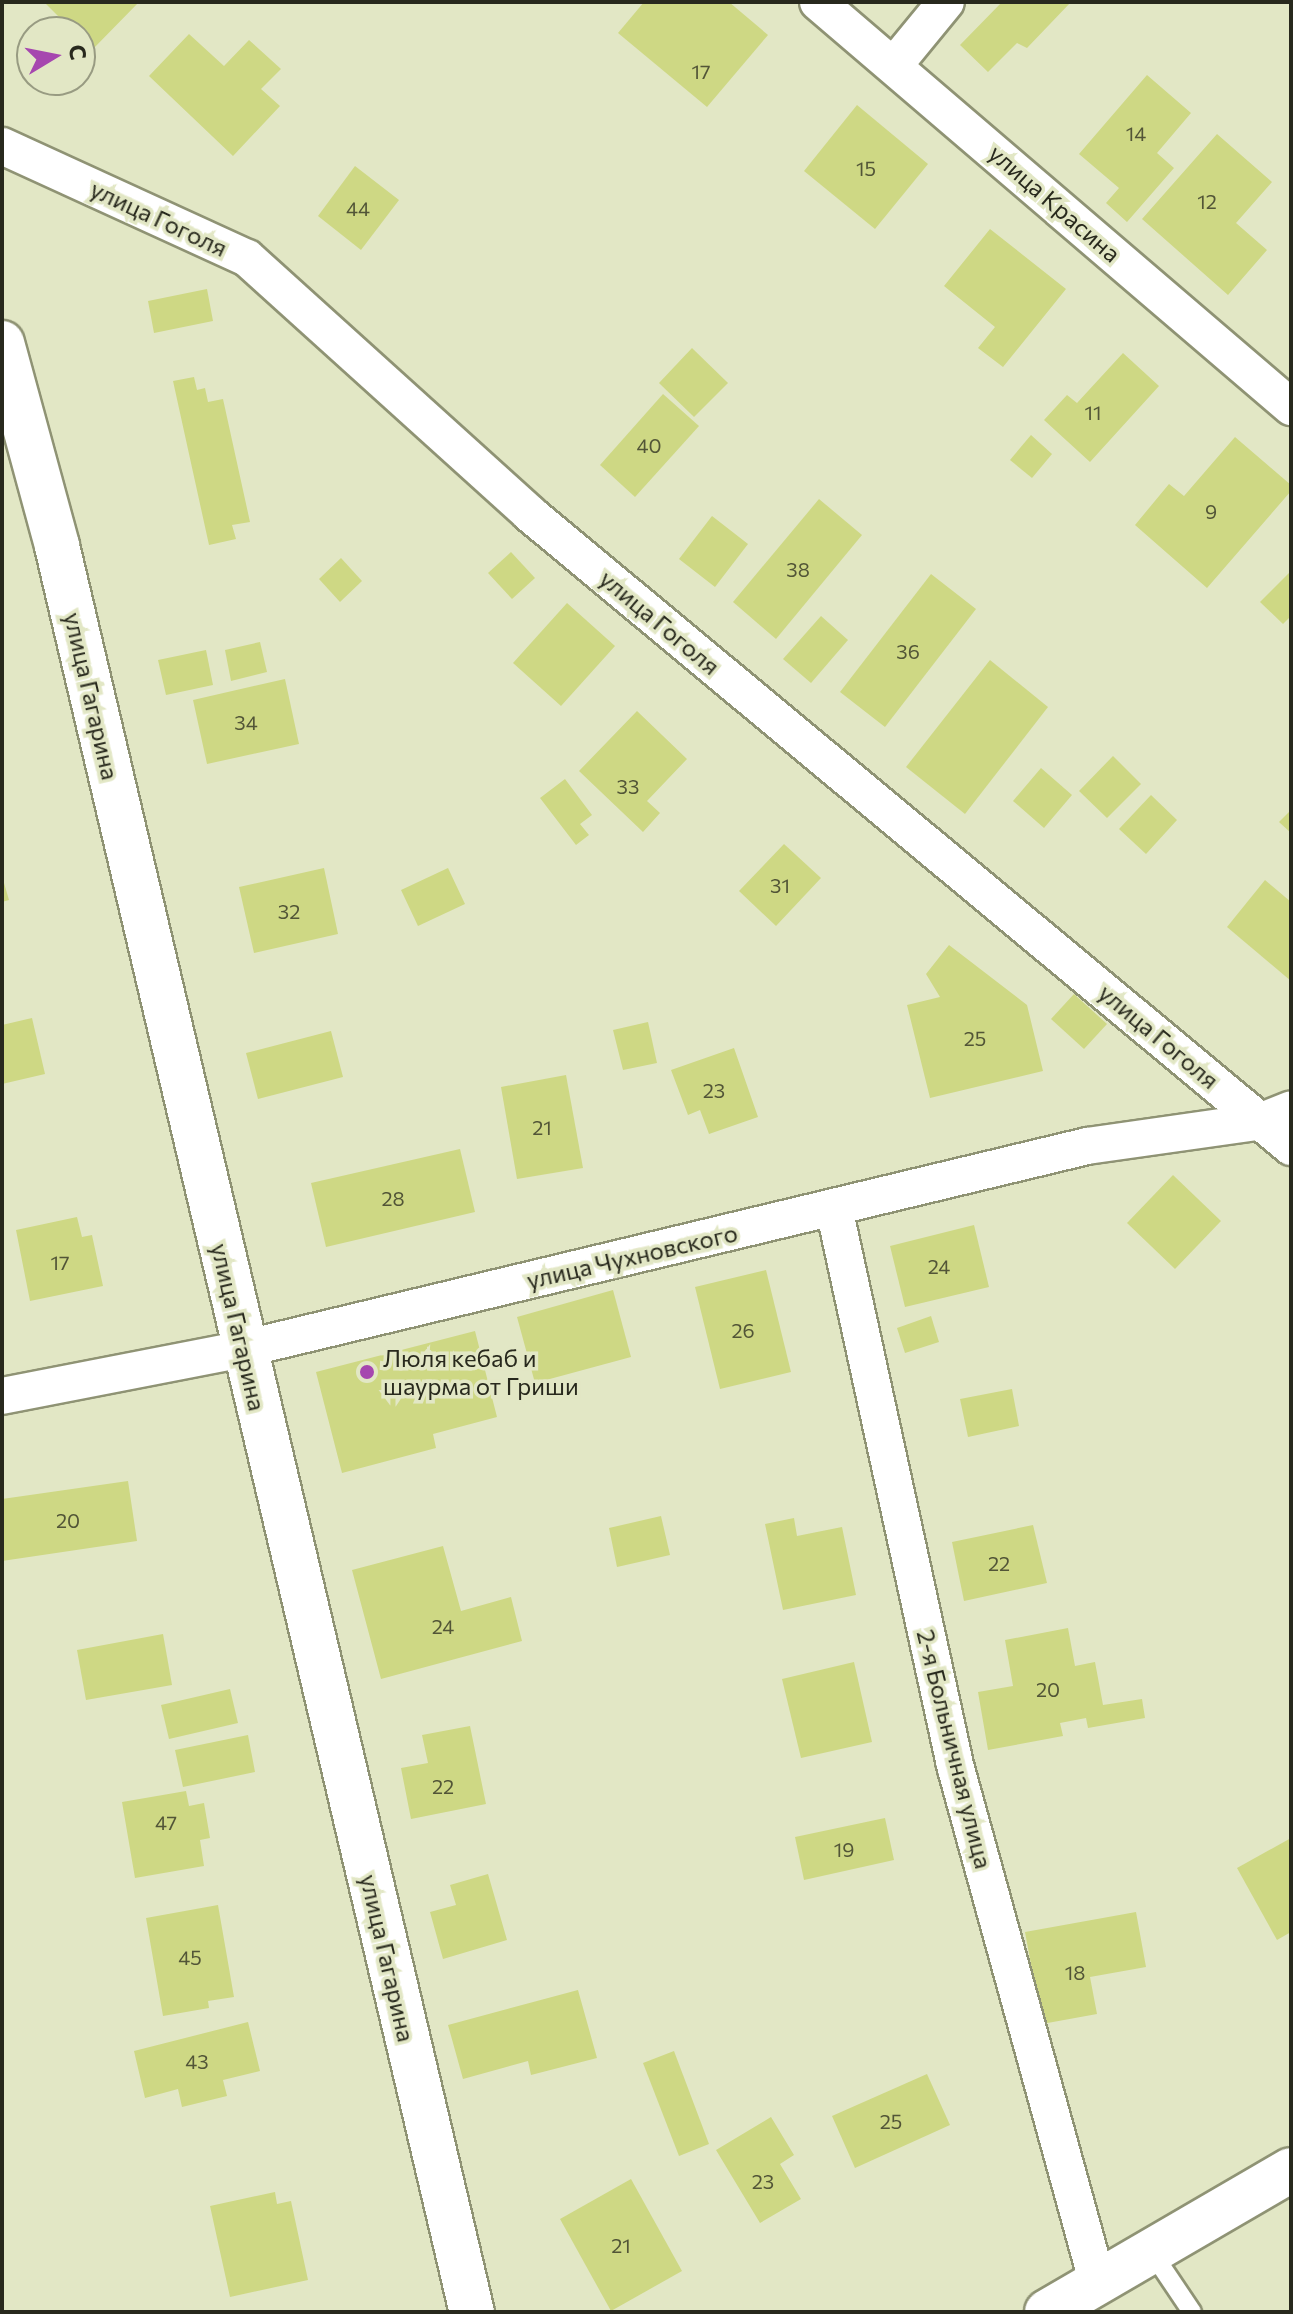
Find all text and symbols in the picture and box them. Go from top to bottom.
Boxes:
north arrow [16,16,96,96]
text: С [64,42,93,62]
house number: 17 [691,59,711,83]
house number: 14 [1126,121,1146,145]
street label: улица Красина [983,138,1127,268]
house number: 15 [856,156,876,180]
street label: улица Гоголя [86,174,232,262]
house number: 12 [1197,189,1217,213]
house number: 44 [346,196,370,220]
house number: 11 [1084,400,1102,424]
house number: 40 [636,433,662,457]
house number: 9 [1205,499,1217,523]
house number: 38 [786,557,810,581]
street label: улица Гоголя [594,564,726,680]
street label: улица Гагарина [59,609,125,783]
house number: 36 [896,639,920,663]
house number: 34 [234,710,258,734]
house number: 33 [617,774,639,798]
house number: 31 [770,873,790,897]
house number: 32 [278,899,300,923]
street label: улица Гоголя [1093,978,1225,1094]
house number: 25 [964,1026,986,1050]
house number: 23 [703,1078,725,1102]
house number: 21 [532,1115,552,1139]
house number: 28 [381,1186,405,1210]
street label: улица Чухновского [524,1218,740,1294]
street label: улица Гагарина [206,1240,272,1414]
house number: 17 [50,1250,70,1274]
house number: 24 [928,1254,950,1278]
house number: 26 [731,1318,755,1342]
place label: Люля кебаб и шаурма от Гриши [383,1344,579,1400]
marker: Люля кебаб и шаурма от Гриши [358,1363,376,1381]
house number: 20 [56,1508,80,1532]
house number: 22 [988,1551,1010,1575]
house number: 24 [432,1614,454,1638]
street label: 2-я Больничная улица [911,1627,999,1871]
house number: 20 [1036,1677,1060,1701]
house number: 22 [432,1774,454,1798]
house number: 47 [155,1810,177,1834]
house number: 19 [834,1837,854,1861]
street label: улица Гагарина [355,1871,421,2045]
house number: 45 [178,1945,202,1969]
house number: 18 [1065,1960,1085,1984]
house number: 43 [185,2049,209,2073]
house number: 25 [880,2109,902,2133]
house number: 23 [752,2169,774,2193]
house number: 21 [611,2233,631,2257]

